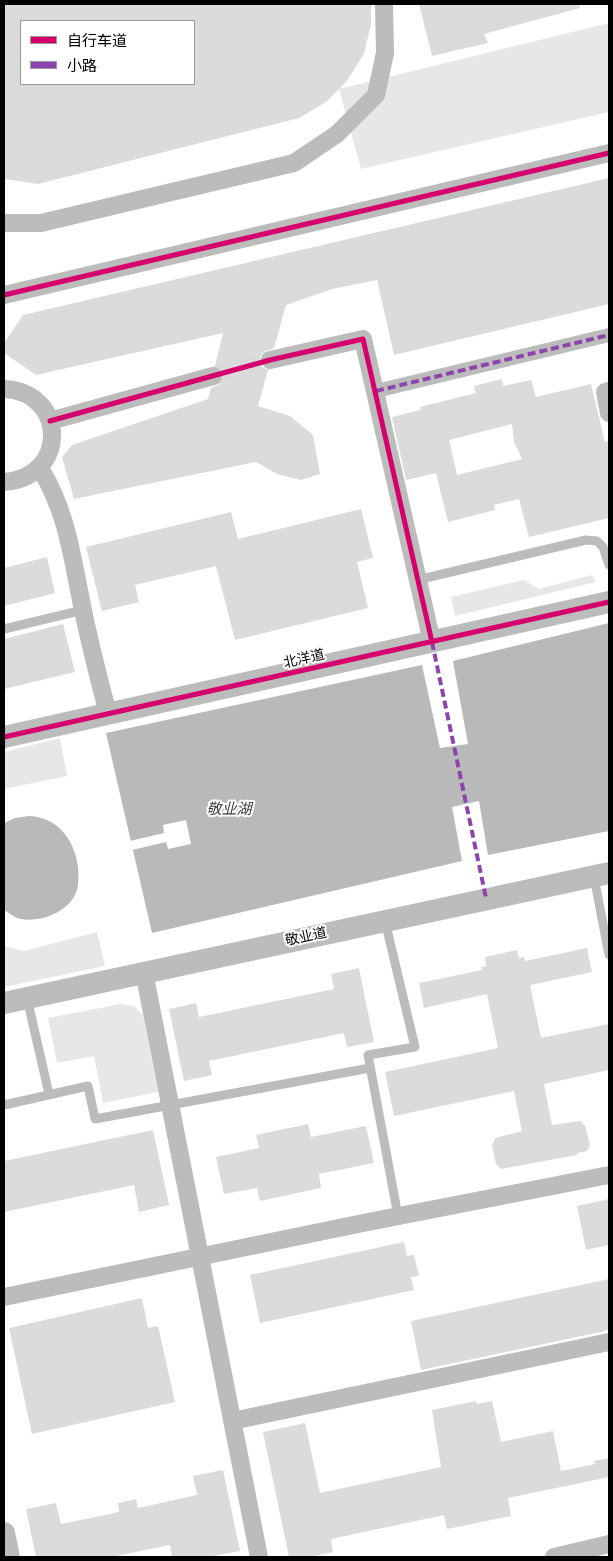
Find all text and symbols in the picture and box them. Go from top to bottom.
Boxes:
legend [20,20,195,85]
text: 自行车道 [67,32,127,50]
text: 小路 [67,57,97,75]
street label: 北洋道 [282,646,326,672]
water label: 敬业湖 [207,801,251,819]
street label: 敬业道 [284,924,328,950]

